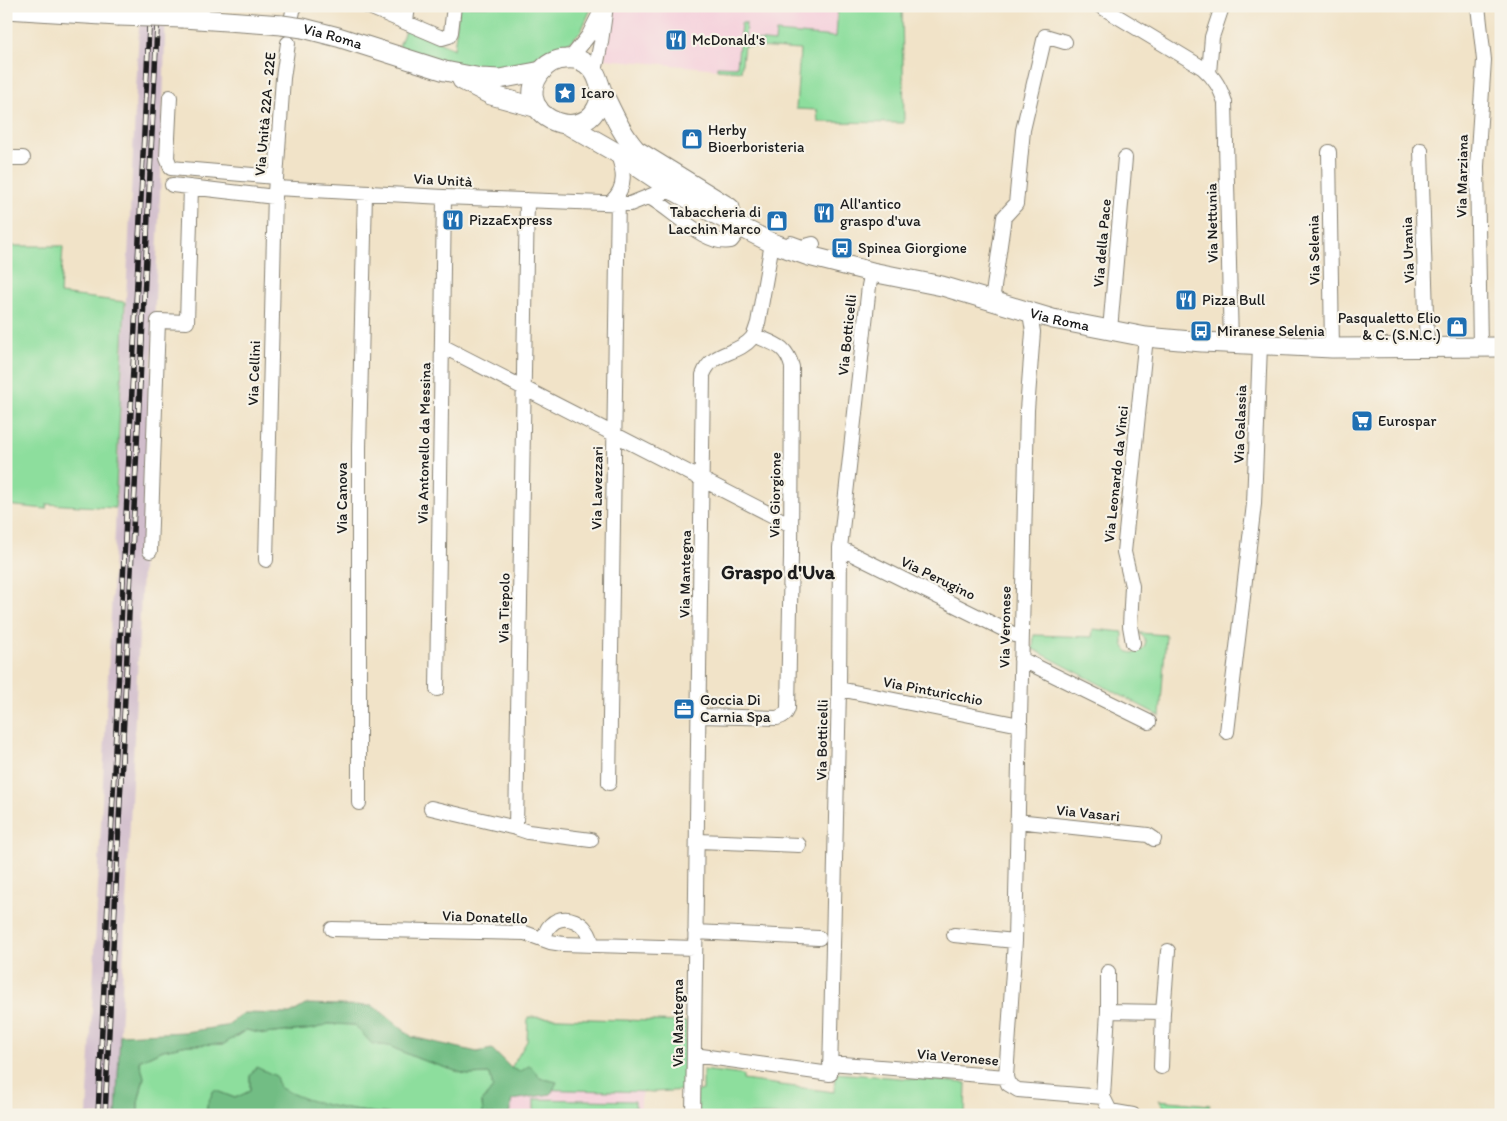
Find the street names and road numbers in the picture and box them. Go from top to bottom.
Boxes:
street label: Via Roma [301,19,365,53]
street label: Via Unità 22A - 22E [251,51,279,177]
street label: Via Marziana [1452,134,1472,218]
street label: Via Unità [413,169,473,191]
street label: Via Nettunia [1202,183,1222,263]
street label: Via della Pace [1089,198,1115,288]
street label: Via Selenia [1304,215,1324,285]
street label: Via Urania [1398,216,1418,283]
street label: Via Botticelli [834,294,860,376]
street label: Via Roma [1028,304,1091,335]
street label: Via Cellini [244,340,264,406]
street label: Via Antonello da Messina [414,362,434,524]
street label: Via Galassia [1230,384,1250,464]
street label: Via Leonardo da Vinci [1100,405,1132,543]
street label: Via Lavezzari [587,446,607,530]
street label: Via Giorgione [765,452,785,538]
street label: Via Canova [333,462,351,534]
street label: Via Mantegna [675,529,695,618]
street label: Via Perugino [898,552,978,604]
street label: Via Tiepolo [494,573,514,643]
street label: Via Veronese [995,586,1015,668]
street label: Via Pinturicchio [882,672,984,710]
street label: Via Botticelli [812,699,832,781]
street label: Via Vasari [1055,801,1121,825]
street label: Via Donatello [442,907,528,927]
street label: Via Mantegna [669,978,687,1067]
street label: Via Veronese [916,1044,1000,1070]

